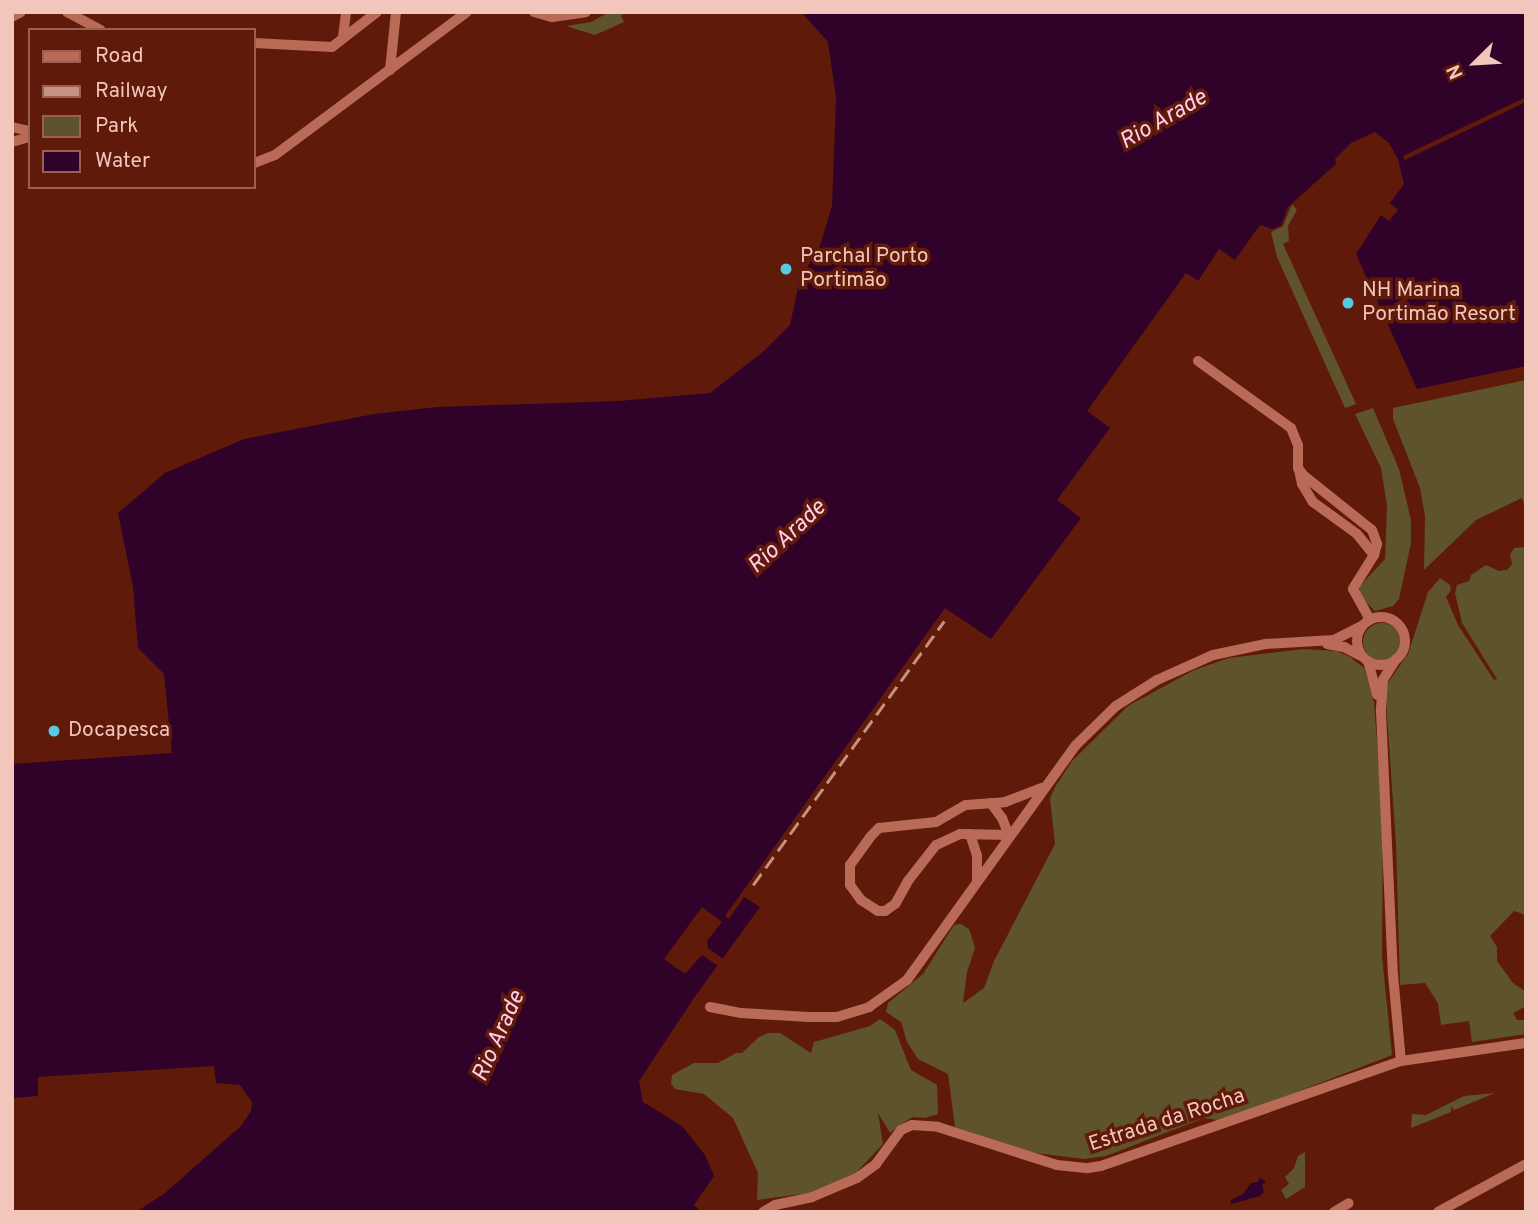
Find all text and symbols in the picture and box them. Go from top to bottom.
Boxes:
legend [28,28,256,189]
north arrow [1440,28,1510,98]
text: Road [95,43,144,70]
text: N [1442,60,1470,83]
text: Railway [95,78,168,105]
water label: Rio Arade [1115,85,1213,157]
text: Park [95,113,138,140]
text: Water [95,148,150,175]
place label: Parchal Porto Portimão [800,244,929,294]
marker: Parchal Porto Portimão [778,261,794,277]
place label: NH Marina Portimão Resort [1362,278,1516,328]
marker: NH Marina Portimão Resort [1340,295,1356,311]
water label: Rio Arade [743,495,833,581]
place label: Docapesca [68,718,170,744]
marker: Docapesca [46,723,62,739]
water label: Rio Arade [468,987,532,1087]
street label: Estrada da Rocha [1086,1084,1248,1158]

